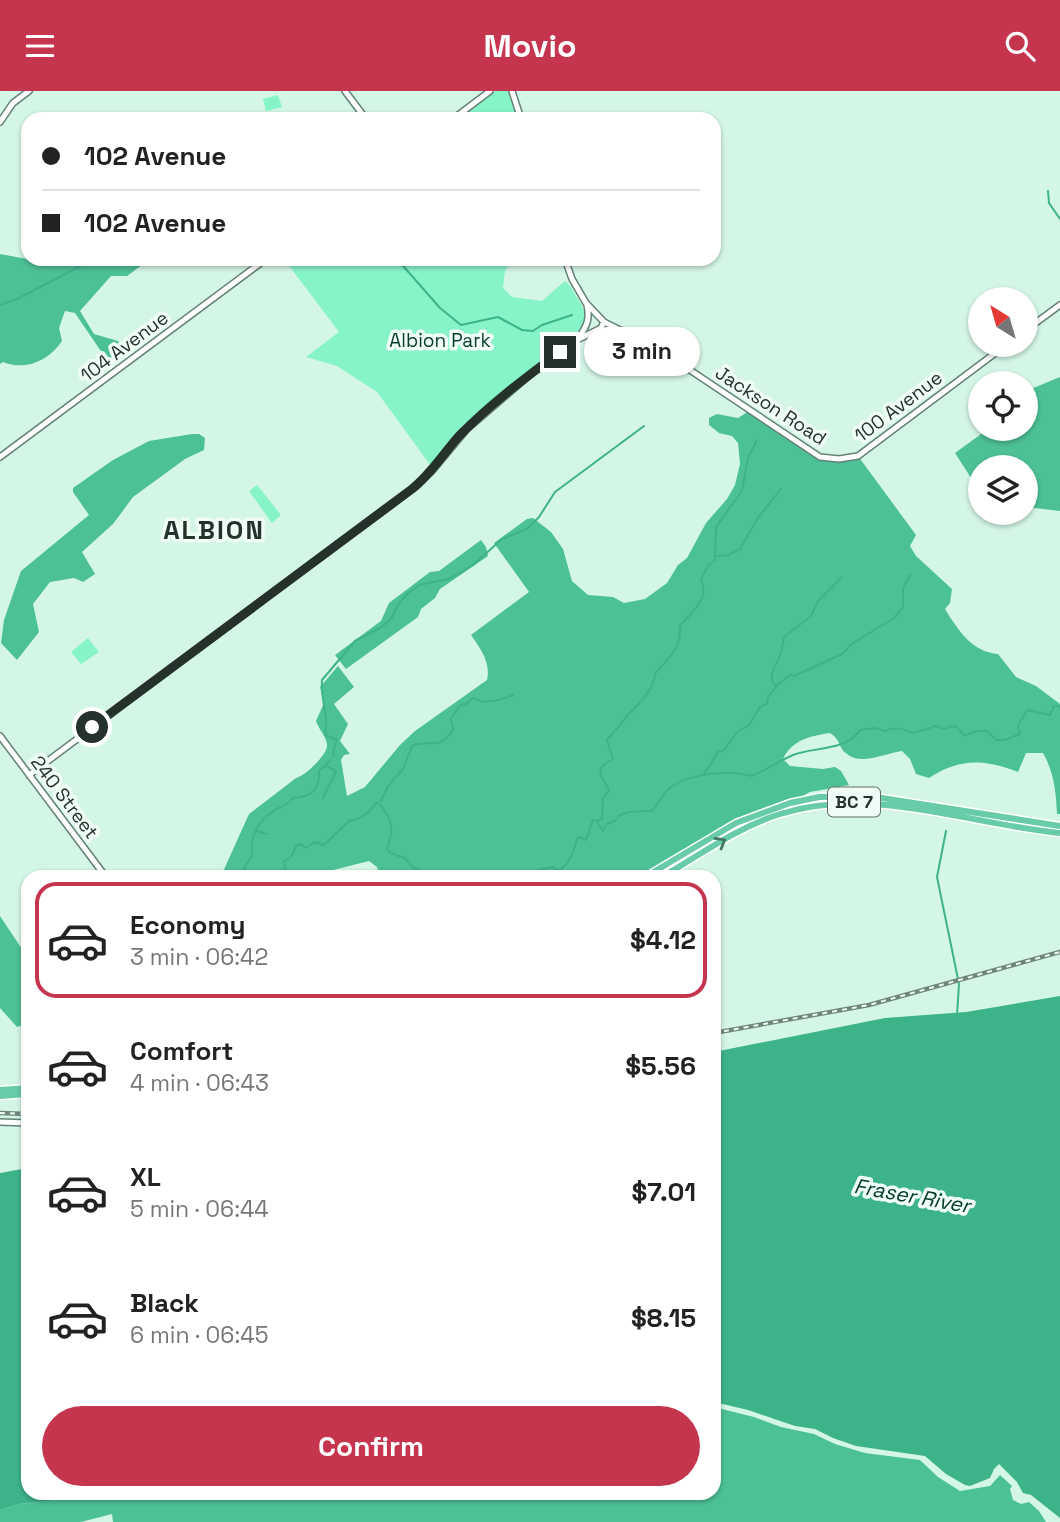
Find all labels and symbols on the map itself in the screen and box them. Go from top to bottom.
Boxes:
north arrow [968,287,1038,357]
street label: 104 Avenue [75,305,173,388]
callout: 3 min [584,327,700,377]
park label: Albion Park [389,328,491,353]
route end [544,336,576,368]
street label: Jackson Road [710,360,831,451]
street label: 100 Avenue [849,365,947,448]
district label: ALBION [163,513,265,547]
route start [76,711,108,743]
street label: 240 Street [25,751,104,844]
road number: BC 7 [828,787,880,817]
one-way arrow [713,838,726,851]
water label: Fraser River [852,1172,974,1219]

